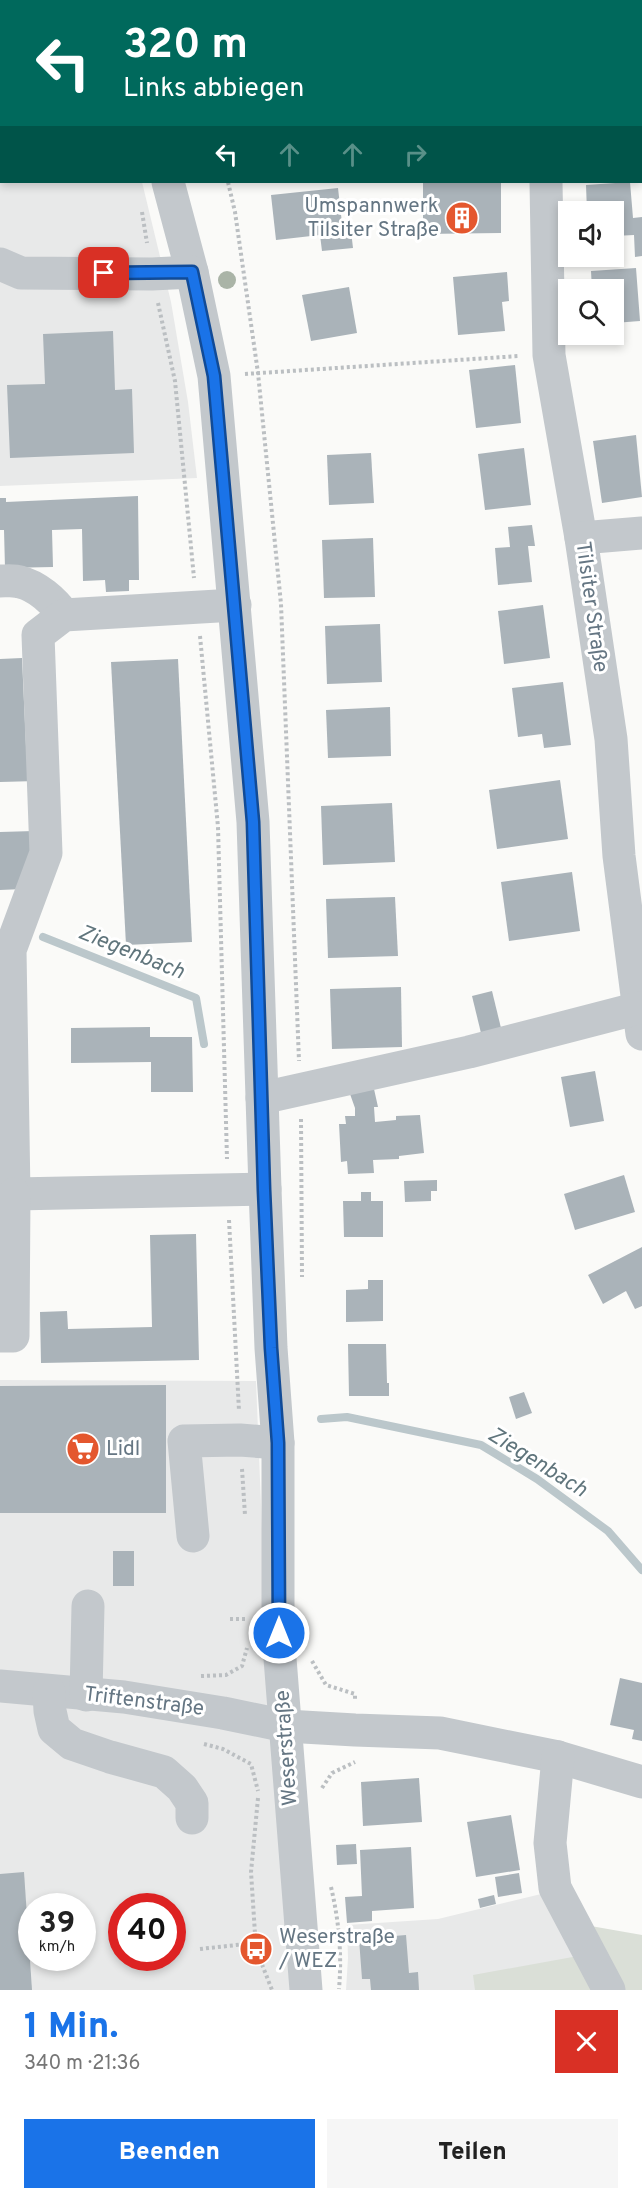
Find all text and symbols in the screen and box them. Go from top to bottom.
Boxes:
text: 320 m [123,20,248,73]
icon: left [24,24,102,102]
text: Links abbiegen [123,72,304,106]
icon: left [210,138,243,171]
icon: ahead [273,138,306,171]
icon: ahead [336,138,369,171]
icon: right [399,138,432,171]
place label: Umspannwerk Tilsiter Straße [304,193,439,244]
building icon: Umspannwerk Tilsiter Straße [444,200,480,236]
map controls [558,201,624,345]
button: sound [558,201,624,267]
pin [78,247,129,298]
icon: arrive [87,256,120,289]
button: search [558,279,624,345]
street label: Tilsiter Straße [568,540,614,674]
water label: Ziegenbach [74,920,188,987]
water label: Ziegenbach [482,1422,592,1504]
supermarket icon: Lidl [65,1431,101,1467]
place label: Lidl [106,1436,140,1463]
position arrow [247,1601,311,1665]
street label: Triftenstraße [83,1681,205,1723]
street label: Weserstraße [269,1689,305,1807]
speed limit sign: 40 [108,1893,186,1971]
text: 39 [39,1906,75,1943]
place label: Weserstraße / WEZ [278,1924,395,1975]
bus stop icon: Weserstraße / WEZ [238,1931,274,1967]
text: km/h [39,1938,75,1957]
text: 1 Min. [24,2005,119,2051]
button: close [555,2010,618,2073]
text: 340 m · 21:36 [24,2051,141,2077]
button: Beenden [24,2119,315,2188]
button: Teilen [327,2119,618,2188]

